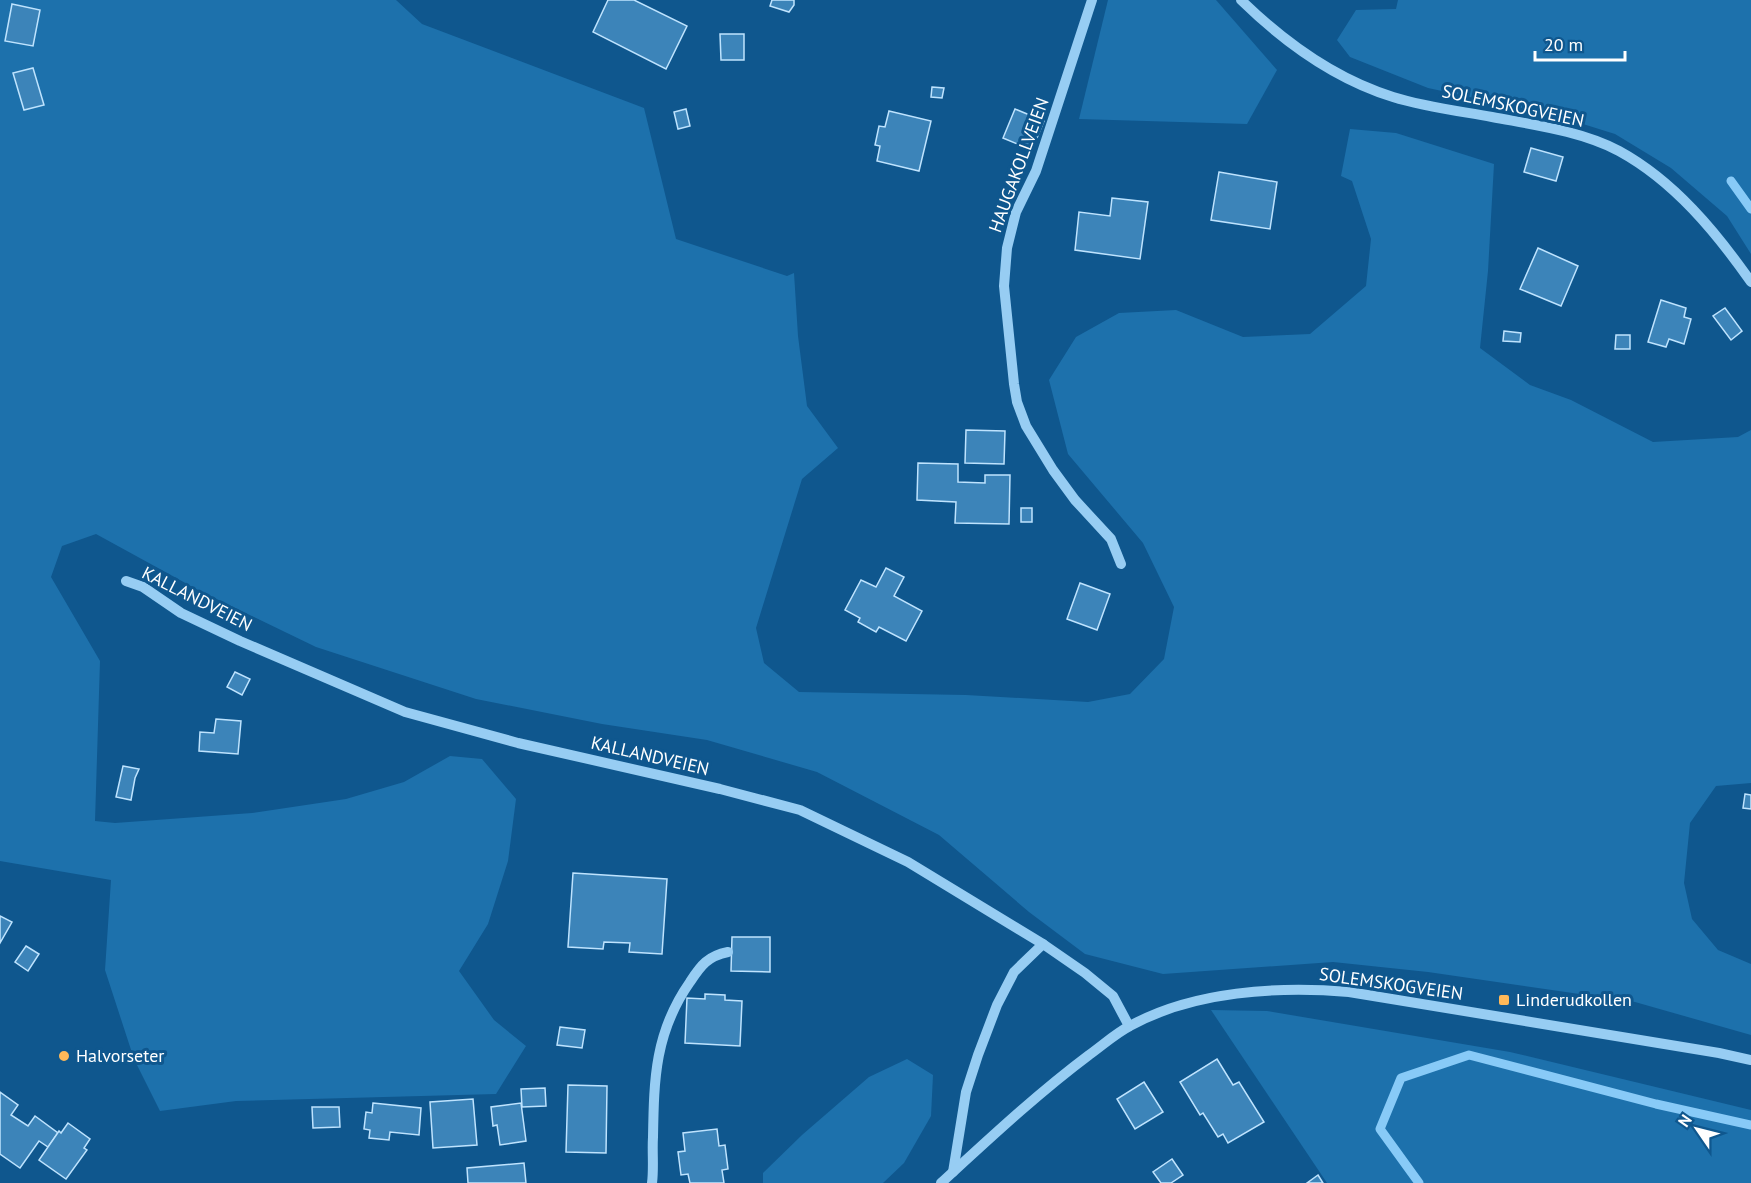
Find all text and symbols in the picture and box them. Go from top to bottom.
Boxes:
scale bar [1535,24,1625,62]
text: 20 m [1544,33,1583,56]
street label: SOLEMSKOGVEIEN [1440,79,1586,132]
street label: HAUGAKOLLVEIEN [983,94,1054,235]
street label: KALLANDVEIEN [138,561,256,636]
street label: KALLANDVEIEN [589,731,711,780]
street label: SOLEMSKOGVEIEN [1318,962,1464,1005]
place label: Linderudkollen [1516,988,1632,1011]
marker: Linderudkollen [1497,993,1511,1007]
place label: Halvorseter [76,1044,164,1067]
marker: Halvorseter [57,1049,71,1063]
north arrow [1667,1099,1727,1159]
text: N [1674,1110,1696,1130]

